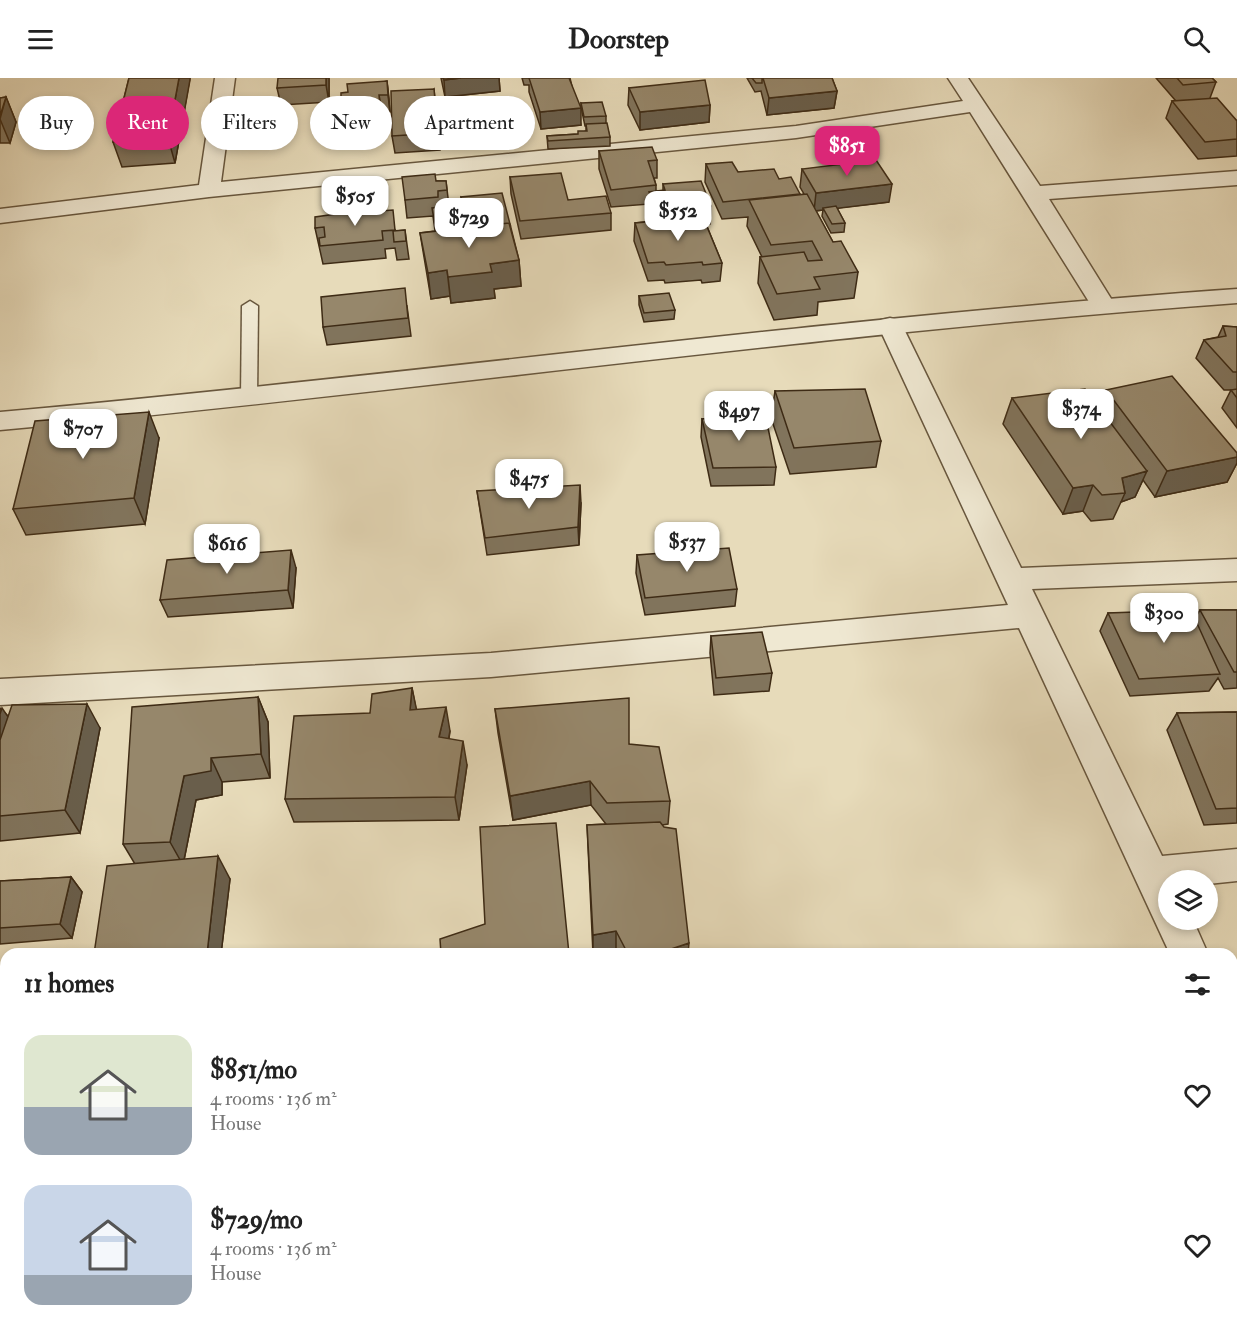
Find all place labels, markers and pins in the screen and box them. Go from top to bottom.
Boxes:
pin: $851 [811,126,883,177]
pin: $505 [319,176,391,227]
pin: $552 [642,191,714,242]
pin: $729 [433,198,505,249]
pin: $374 [1045,389,1117,440]
pin: $497 [703,391,775,442]
pin: $707 [47,409,119,460]
pin: $475 [493,459,565,510]
pin: $537 [651,522,723,573]
pin: $616 [191,524,263,575]
pin: $300 [1128,593,1200,644]

